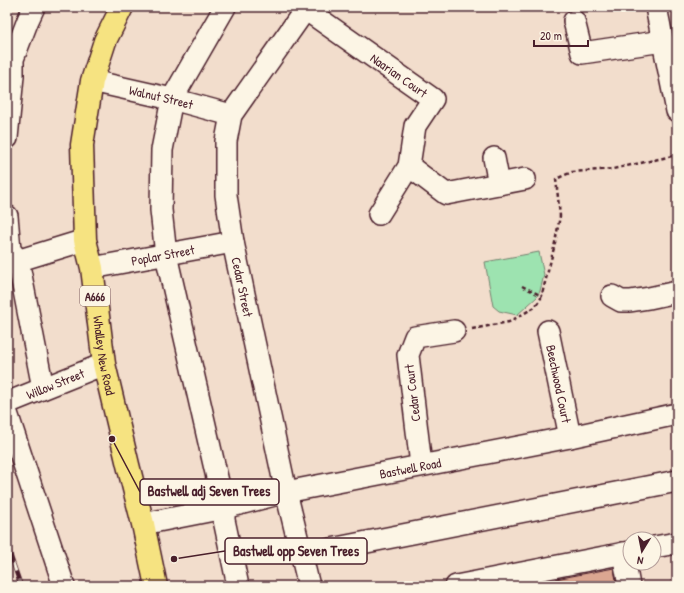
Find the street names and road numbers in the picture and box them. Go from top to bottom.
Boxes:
street label: Naarian Court [367,49,432,102]
street label: Walnut Street [127,81,196,114]
street label: Poplar Street [130,240,196,270]
street label: Cedar Street [227,255,258,319]
road number: A666 [80,286,110,306]
street label: Whalley New Road [89,315,120,397]
street label: Beechwood Court [542,343,576,425]
street label: Cedar Court [399,363,424,423]
street label: Willow Street [24,364,87,403]
street label: Bastwell Road [378,453,442,483]

